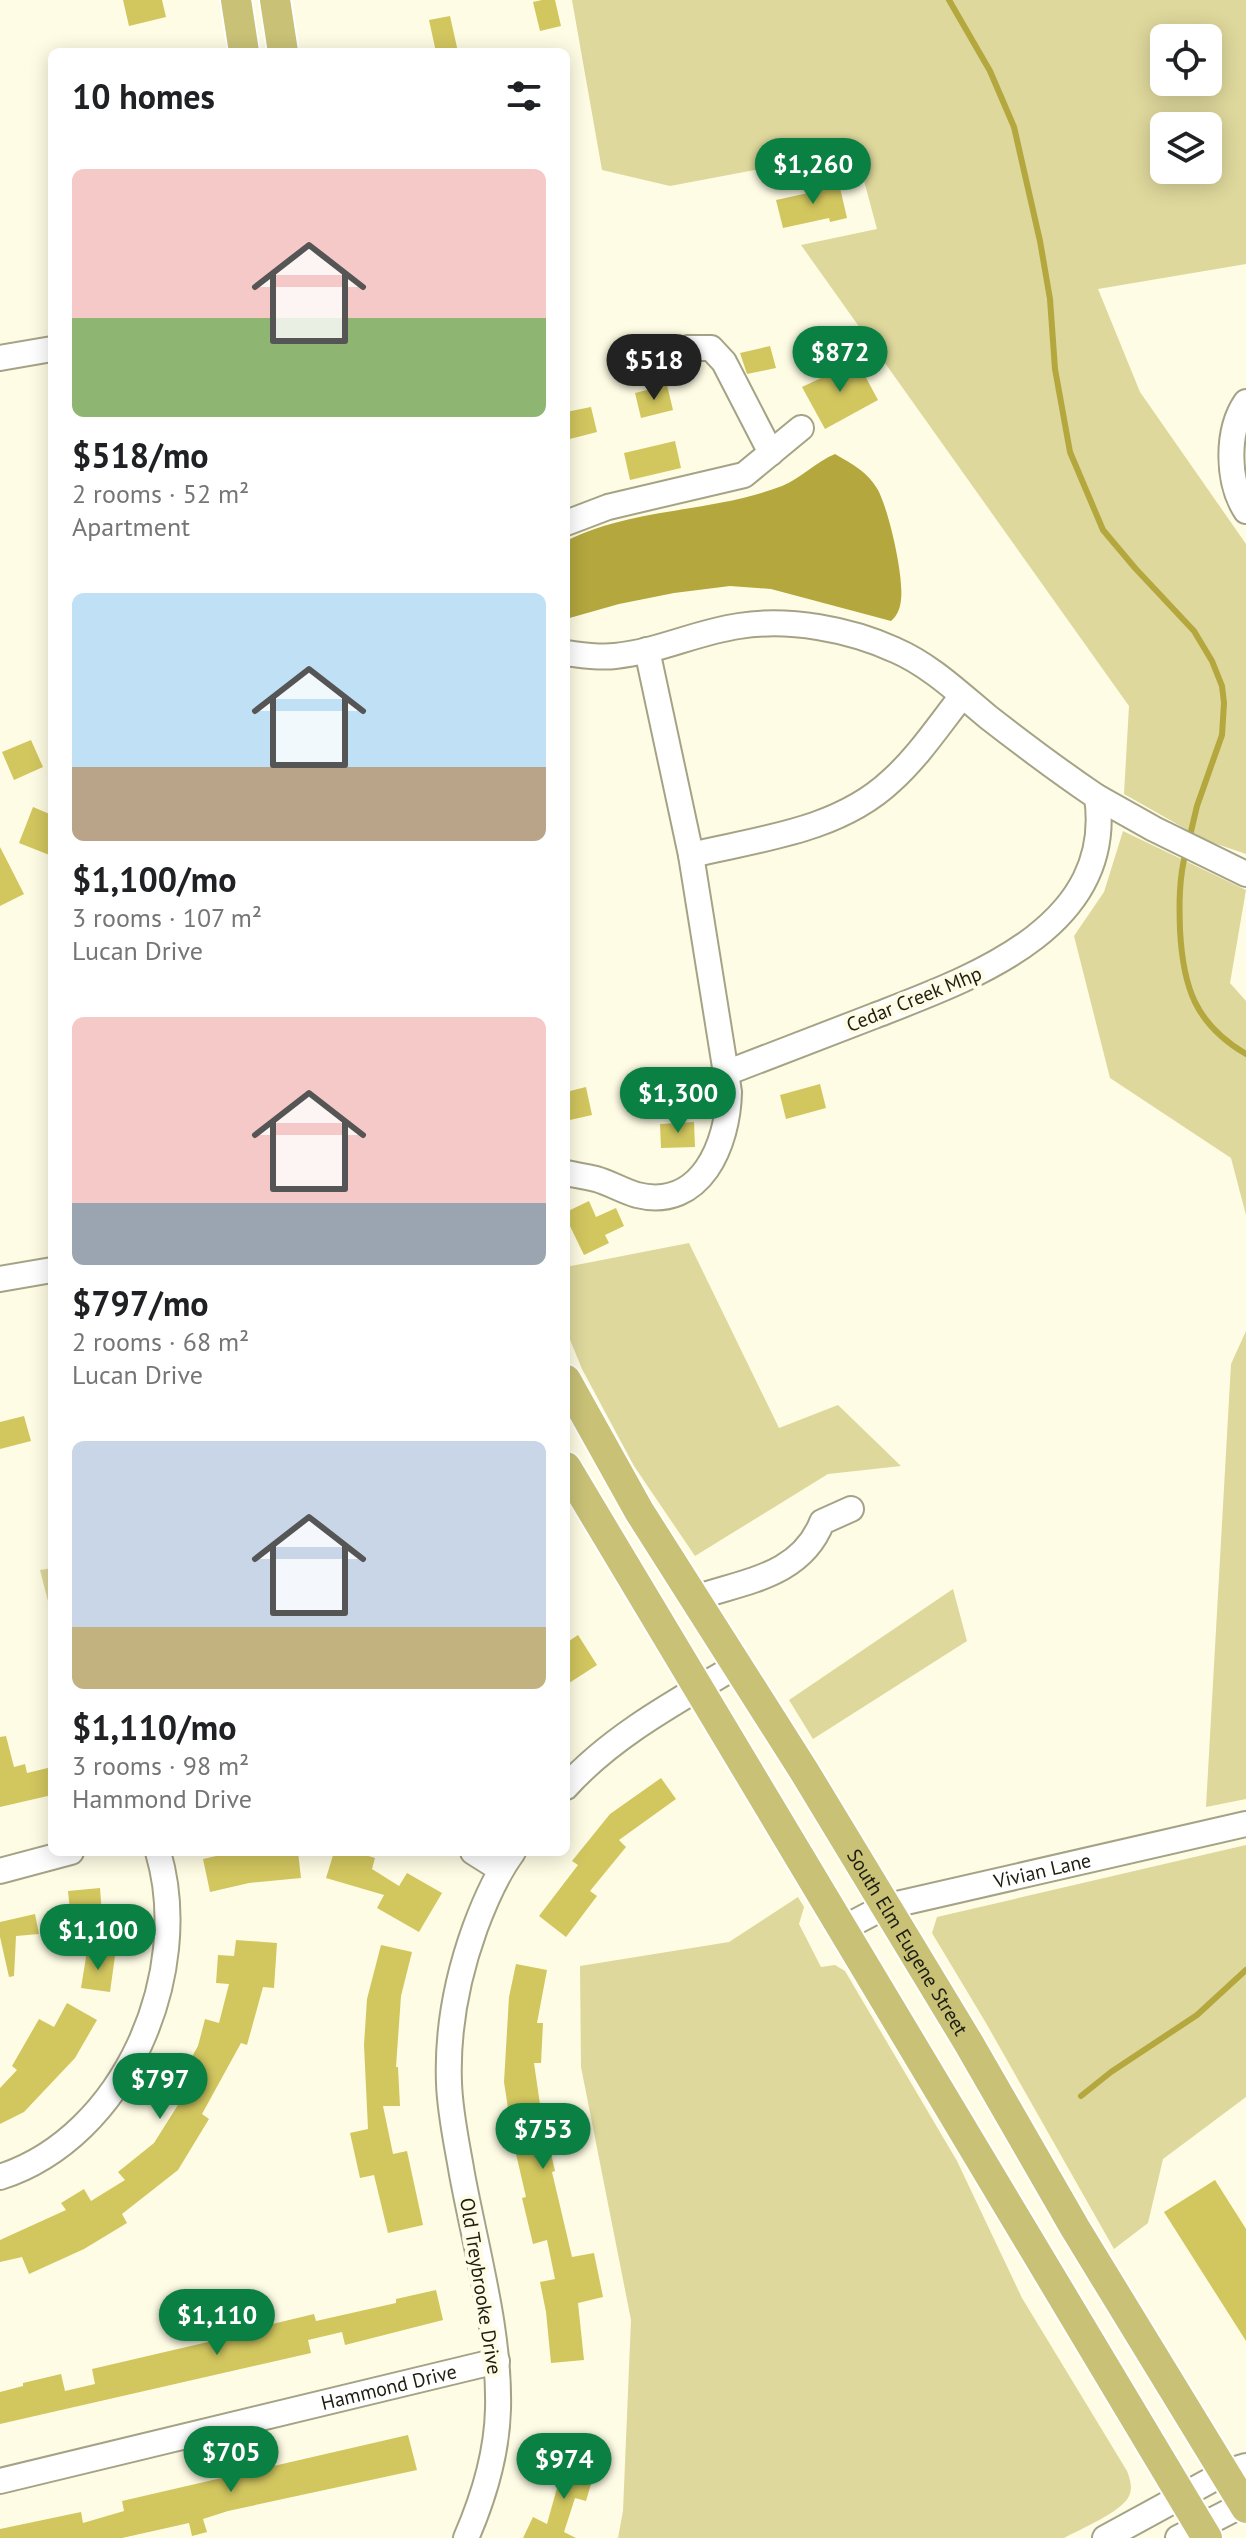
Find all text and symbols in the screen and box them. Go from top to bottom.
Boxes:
map controls [1150,24,1222,184]
button: locate [1150,24,1222,96]
text: 10 homes [72,74,215,118]
icon: filters [502,74,546,118]
button: layers [1150,112,1222,184]
pin: $1,260 [748,138,878,206]
text: $1,260 [773,147,853,180]
icon: home [237,221,381,365]
pin: $872 [793,326,887,394]
pin: $518 [607,334,701,402]
text: $872 [811,335,869,368]
text: $518 [625,343,683,376]
text: $518/mo [72,433,209,477]
text: 2 rooms · 52 m² [72,477,249,510]
text: Apartment [72,510,190,543]
icon: home [237,645,381,789]
text: $1,100/mo [72,857,236,901]
text: 3 rooms · 107 m² [72,901,262,934]
text: Lucan Drive [72,934,203,967]
street label: Cedar Creek Mhp [843,960,985,1038]
pin: $1,300 [613,1067,743,1135]
icon: home [237,1069,381,1213]
text: $1,300 [638,1076,718,1109]
text: $797/mo [72,1281,209,1325]
text: 2 rooms · 68 m² [72,1325,249,1358]
text: Lucan Drive [72,1358,203,1391]
icon: home [237,1493,381,1637]
text: $1,110/mo [72,1705,236,1749]
text: 3 rooms · 98 m² [72,1749,249,1782]
text: Hammond Drive [72,1782,252,1815]
street label: South Elm Eugene Street [841,1844,974,2040]
street label: Vivian Lane [990,1847,1094,1895]
pin: $1,100 [33,1904,163,1972]
text: $1,100 [58,1913,138,1946]
pin: $797 [113,2053,207,2121]
text: $797 [131,2062,189,2095]
pin: $753 [496,2103,590,2171]
text: $753 [514,2112,572,2145]
street label: Old Treybrooke Drive [454,2196,508,2376]
pin: $1,110 [152,2289,282,2357]
text: $1,110 [177,2298,257,2331]
street label: Hammond Drive [318,2358,459,2416]
pin: $705 [184,2426,278,2494]
pin: $974 [517,2433,611,2501]
text: $705 [202,2435,260,2468]
text: $974 [535,2442,593,2475]

